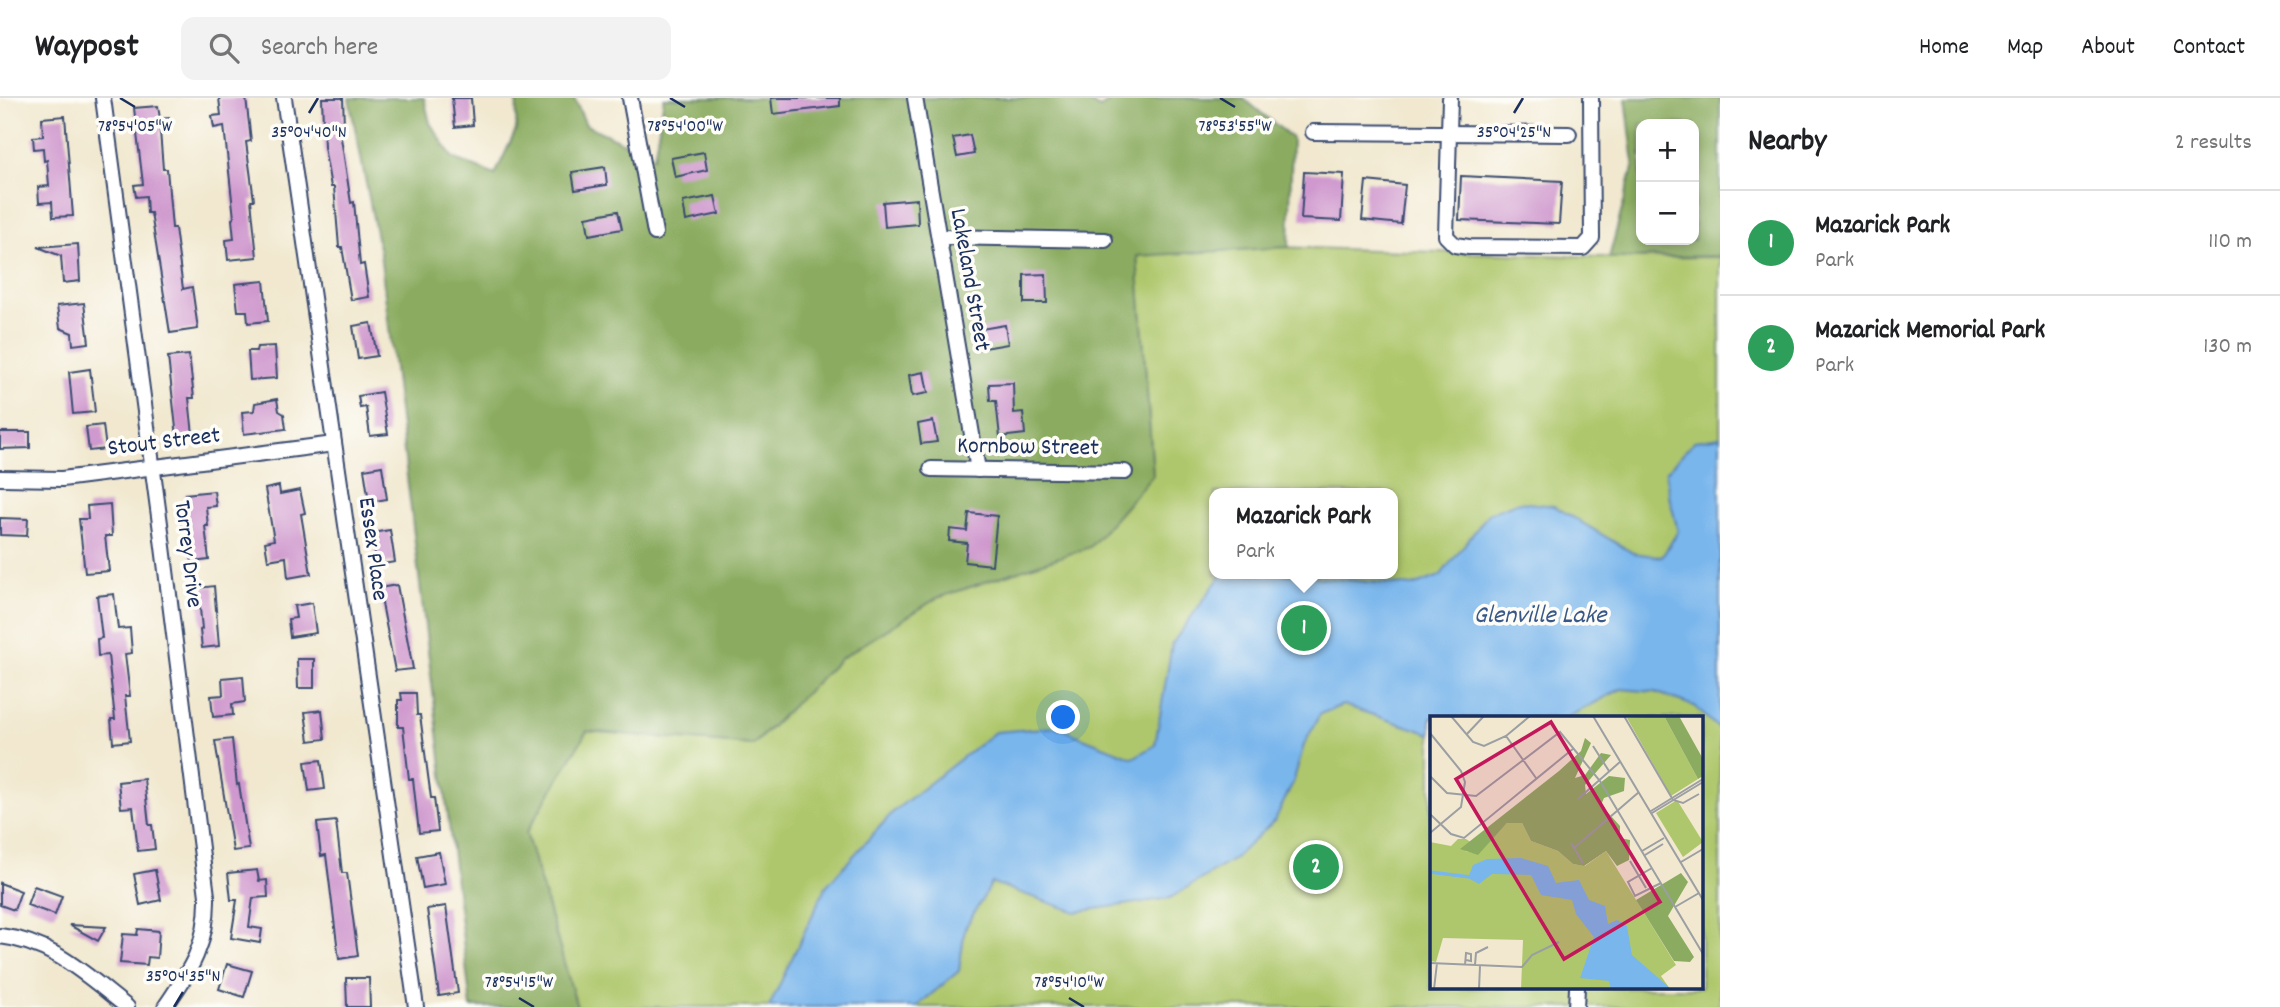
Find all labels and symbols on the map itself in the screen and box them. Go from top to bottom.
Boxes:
text: 78°54'05"W [98,115,173,140]
text: 78°54'00"W [647,115,723,140]
text: 78°53'55"W [1198,115,1272,140]
text: 35°04'40"N [271,121,347,146]
text: 35°04'25"N [1477,121,1551,146]
street label: Lakeland Street [940,206,998,354]
street label: Stout Street [106,419,222,467]
street label: Kornbow Street [957,430,1099,466]
street label: Essex Place [348,495,396,603]
street label: Torrey Drive [164,498,210,610]
water label: Glenville Lake [1473,598,1608,635]
pin: 1 [1281,602,1327,654]
your location [1046,700,1080,734]
inset map [1430,716,1702,990]
pin: 2 [1293,841,1339,893]
text: 35°04'35"N [146,965,220,990]
text: 78°54'15"W [485,971,554,996]
text: 78°54'10"W [1034,971,1105,996]

